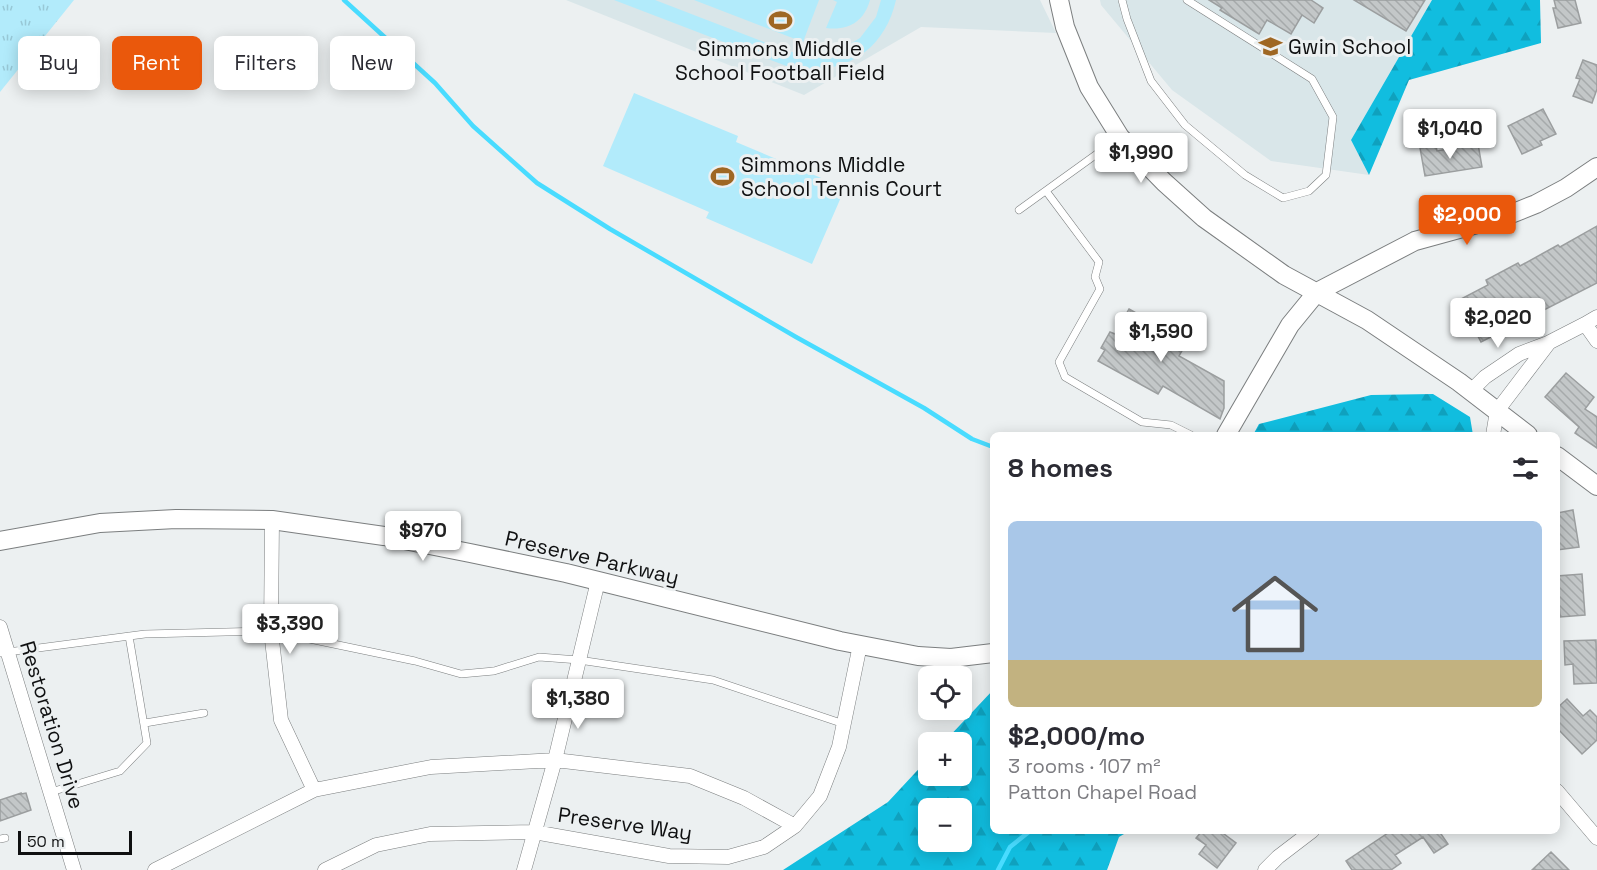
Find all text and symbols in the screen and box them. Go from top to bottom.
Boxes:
sports icon: Simmons Middle School Football Field [767,8,793,34]
place label: Gwin School [1288,33,1412,60]
school or university icon: Gwin School [1257,34,1283,60]
place label: Simmons Middle School Football Field [675,35,885,86]
chip: Buy [18,36,100,90]
chip: Rent [112,36,202,90]
chip: Filters [214,36,318,90]
chip: New [330,36,415,90]
pin: $1,040 [1401,109,1499,160]
text: $1,040 [1417,115,1483,141]
pin: $1,990 [1092,133,1190,184]
text: $1,990 [1109,139,1173,165]
place label: Simmons Middle School Tennis Court [741,151,942,202]
sports icon: Simmons Middle School Tennis Court [710,164,736,190]
pin: $2,000 [1418,195,1516,246]
text: $2,000 [1433,201,1501,227]
pin: $2,020 [1449,298,1547,349]
text: $2,020 [1464,304,1532,330]
pin: $1,590 [1112,312,1210,363]
text: $1,590 [1129,318,1193,344]
text: 8 homes [1008,451,1113,485]
icon: filters [1509,452,1542,485]
pin: $970 [387,511,459,562]
text: $970 [399,517,447,543]
street label: Preserve Parkway [503,524,682,591]
icon: home [1221,560,1329,668]
pin: $3,390 [241,604,339,655]
text: $3,390 [256,610,324,636]
street label: Restoration Drive [14,638,91,812]
map controls [918,666,972,852]
button: locate [918,666,972,720]
pin: $1,380 [529,679,627,730]
text: $1,380 [546,685,610,711]
text: $2,000/mo [1008,719,1145,753]
button: + [918,732,972,786]
text: 3 rooms · 107 m² [1008,753,1161,779]
text: Patton Chapel Road [1008,779,1197,805]
button: − [918,798,972,852]
street label: Preserve Way [556,801,694,846]
scale bar [18,828,132,856]
text: 50 m [27,831,65,852]

